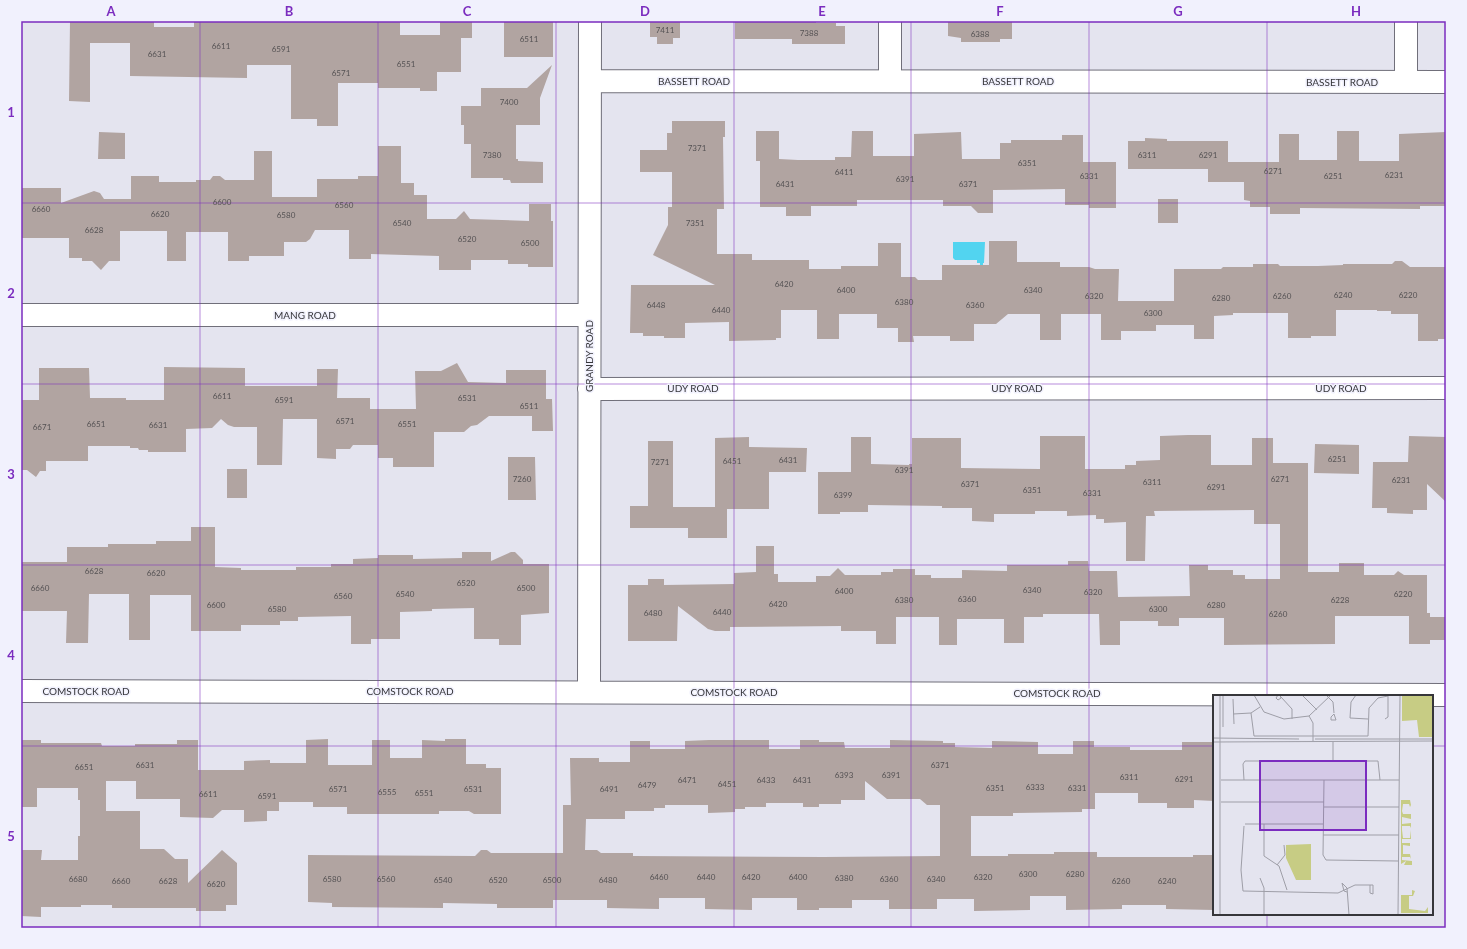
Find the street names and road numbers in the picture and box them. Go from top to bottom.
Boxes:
street label: BASSETT ROAD [658,75,731,87]
street label: BASSETT ROAD [982,75,1055,87]
street label: BASSETT ROAD [1306,76,1379,88]
street label: MANG ROAD [274,309,336,321]
street label: GRANDY ROAD [583,320,595,392]
street label: UDY ROAD [667,382,719,394]
street label: UDY ROAD [991,382,1043,394]
street label: UDY ROAD [1315,382,1367,394]
street label: COMSTOCK ROAD [42,685,130,697]
street label: COMSTOCK ROAD [366,685,454,697]
street label: COMSTOCK ROAD [690,686,778,698]
street label: COMSTOCK ROAD [1013,687,1101,699]

